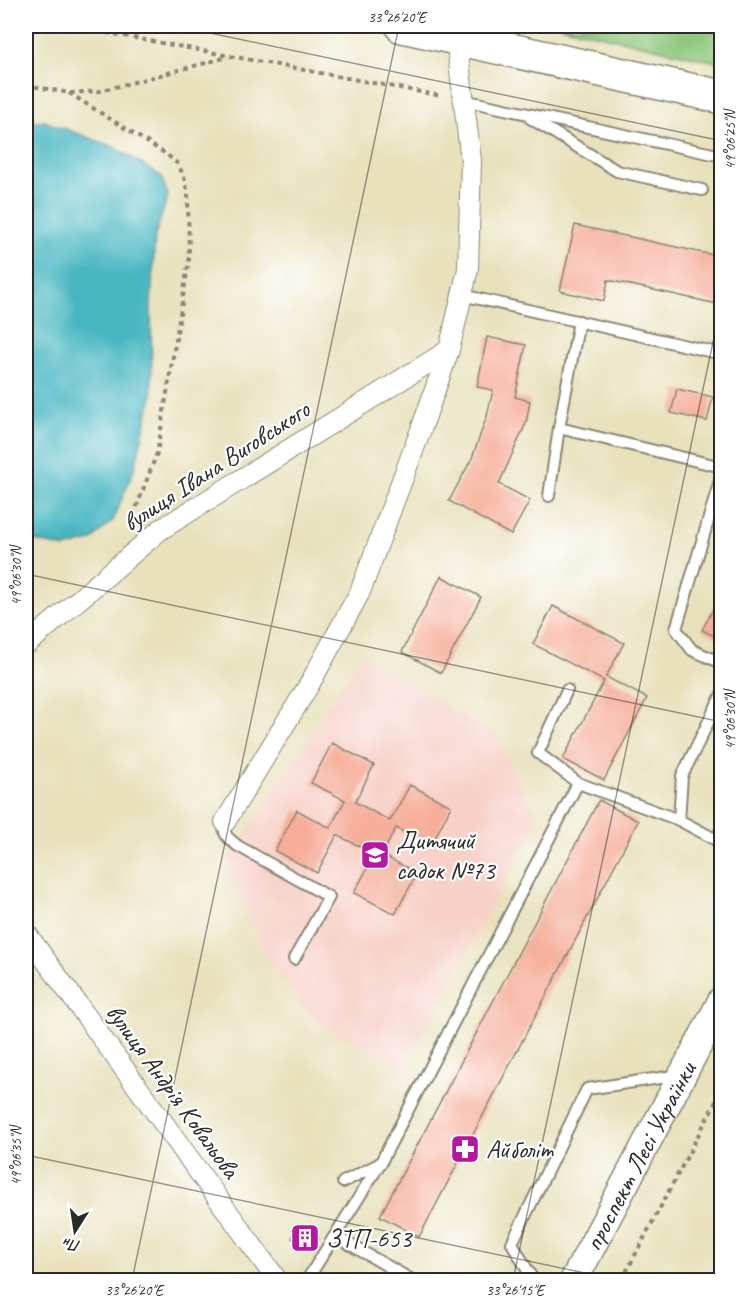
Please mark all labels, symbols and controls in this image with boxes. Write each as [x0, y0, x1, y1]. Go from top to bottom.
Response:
text: 33°26'20"E [368, 8, 428, 27]
text: 49°06'25"N [721, 107, 740, 170]
street label: вулиця Івана Виговського [116, 392, 317, 539]
text: 49°06'30"N [7, 543, 26, 606]
text: 49°06'30"N [721, 687, 740, 750]
place label: Дитячий садок №73 [396, 824, 497, 887]
school or university icon: Дитячий садок №73 [359, 839, 391, 871]
street label: вулиця Андрія Ковальова [99, 997, 248, 1186]
street label: проспект Лесі Українки [576, 1055, 703, 1256]
text: 49°06'35"N [7, 1123, 26, 1186]
pharmacy icon: Айболіт [449, 1133, 481, 1165]
place label: Айболіт [486, 1133, 554, 1166]
north arrow [45, 1201, 105, 1261]
building icon: ЗТП-653 [289, 1222, 321, 1254]
place label: ЗТП-653 [326, 1222, 414, 1255]
text: Пн [61, 1233, 82, 1256]
text: 33°26'20"E [105, 1281, 165, 1300]
text: 33°26'15"E [486, 1281, 546, 1300]

